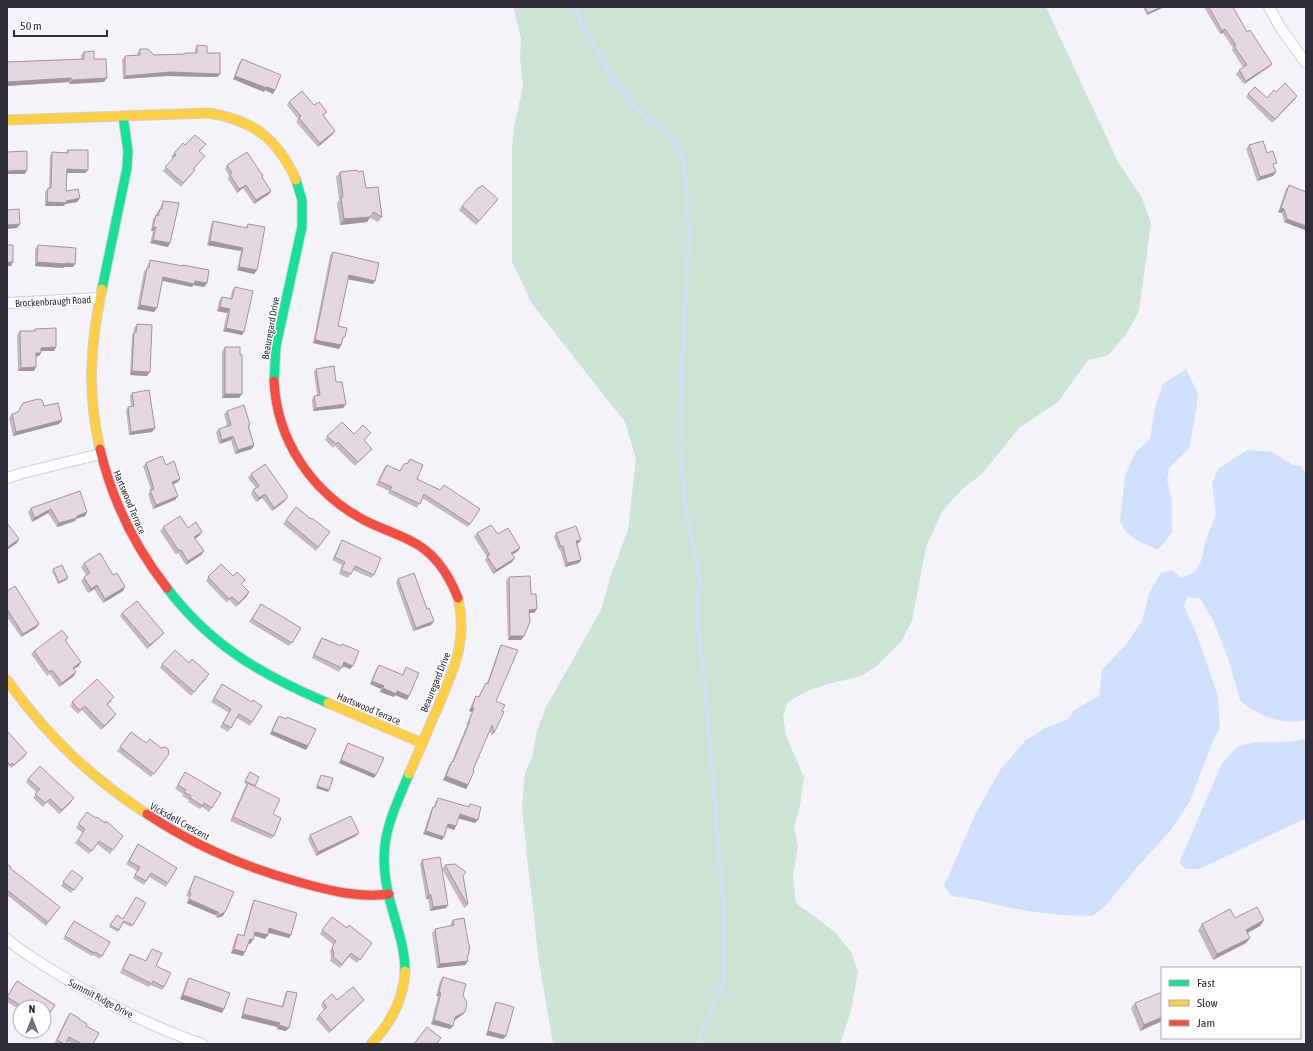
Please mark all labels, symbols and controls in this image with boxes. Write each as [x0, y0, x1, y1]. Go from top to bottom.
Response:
scale bar [14, 12, 107, 38]
text: 50 m [20, 19, 42, 33]
street label: Brockenbraugh Road [15, 294, 92, 309]
street label: Beauregard Drive [260, 295, 281, 360]
street label: Hartswood Terrace [111, 469, 148, 536]
street label: Beauregard Drive [418, 650, 453, 714]
street label: Hartswood Terrace [335, 690, 403, 727]
street label: Vicksdell Crescent [148, 801, 212, 842]
legend [1161, 967, 1301, 1039]
text: Fast [1197, 976, 1215, 990]
street label: Summit Ridge Drive [67, 977, 135, 1020]
text: Slow [1197, 996, 1218, 1010]
north arrow [12, 999, 52, 1039]
text: N [29, 1003, 35, 1015]
text: Jam [1197, 1016, 1215, 1030]

